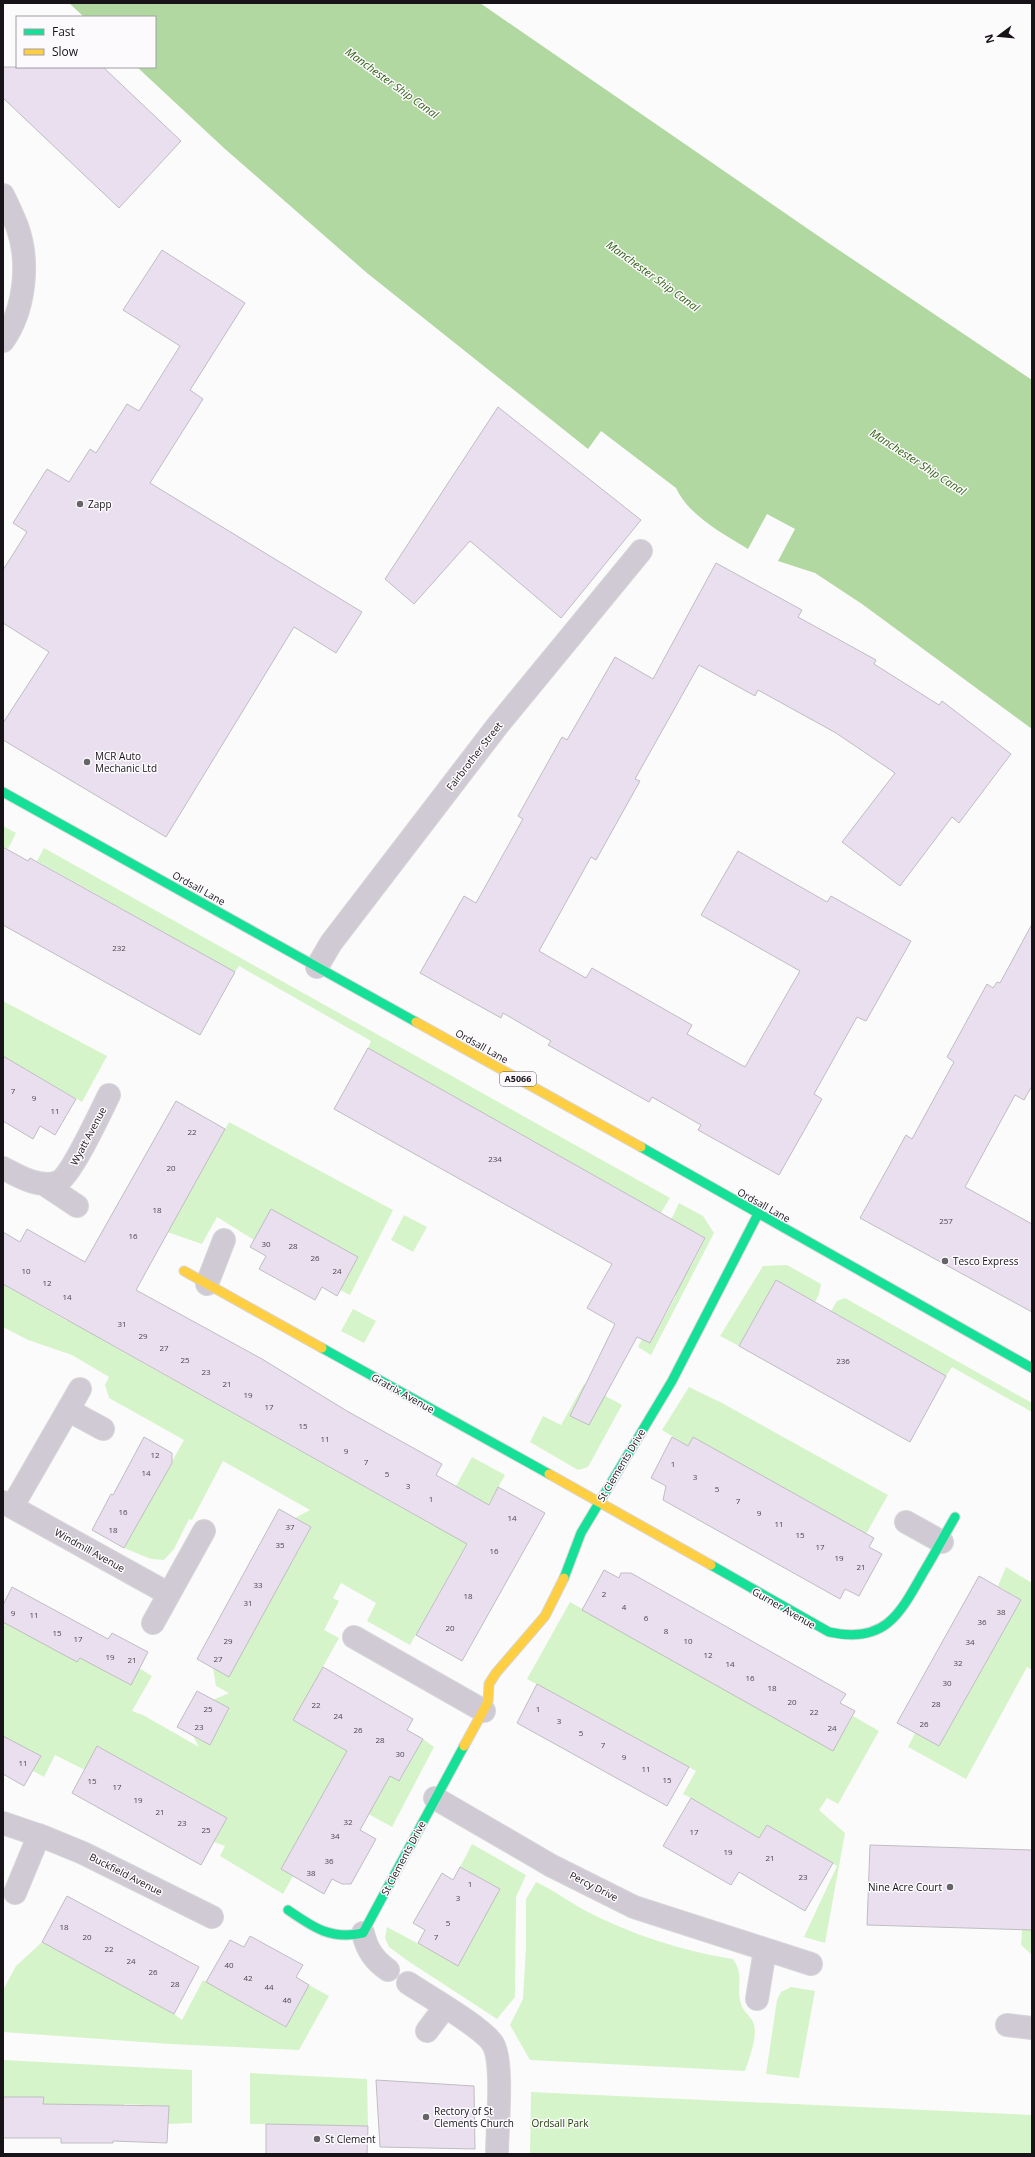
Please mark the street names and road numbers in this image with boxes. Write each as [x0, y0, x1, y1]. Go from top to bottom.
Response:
street label: Fairbrother Street [443, 718, 505, 793]
street label: Ordsall Lane [170, 868, 228, 908]
street label: Ordsall Lane [453, 1026, 511, 1066]
road number: A5066 [500, 1072, 536, 1086]
street label: Wyatt Avenue [67, 1104, 109, 1168]
street label: Ordsall Lane [735, 1185, 793, 1225]
street label: Gratrix Avenue [369, 1370, 437, 1416]
street label: St Clements Drive [594, 1426, 648, 1504]
street label: Windmill Avenue [52, 1525, 128, 1575]
street label: Gurner Avenue [750, 1584, 818, 1632]
street label: St Clements Drive [377, 1818, 429, 1898]
street label: Buckfield Avenue [87, 1850, 165, 1899]
street label: Percy Drive [567, 1868, 621, 1904]

